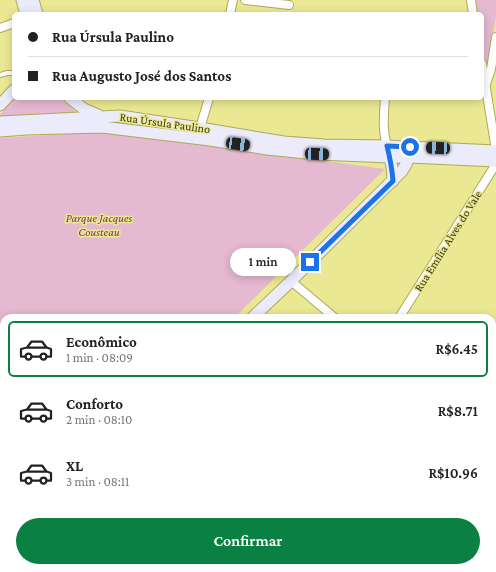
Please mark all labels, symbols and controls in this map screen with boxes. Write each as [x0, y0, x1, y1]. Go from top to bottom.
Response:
text: Rua Úrsula Paulino [52, 29, 174, 45]
text: Rua Augusto José dos Santos [52, 68, 231, 84]
street label: Rua Úrsula Paulino [119, 110, 211, 136]
car [225, 136, 251, 152]
route start [401, 138, 419, 156]
car [426, 142, 450, 154]
car [305, 148, 329, 160]
street label: Rua Emília Alves do Vale [411, 188, 485, 294]
park label: Parque Jacques Cousteau [66, 211, 133, 239]
callout: 1 min [230, 248, 296, 276]
route end [301, 253, 319, 271]
text: 1 min [249, 254, 277, 269]
icon: car [18, 331, 54, 367]
text: Econômico [66, 334, 137, 350]
text: R$6.45 [436, 341, 478, 357]
text: 1 min · 08:09 [66, 350, 133, 365]
icon: car [18, 393, 54, 429]
text: Conforto [66, 396, 123, 412]
text: R$8.71 [438, 403, 478, 419]
text: 2 min · 08:10 [66, 412, 132, 427]
icon: car [18, 455, 54, 491]
text: XL [66, 458, 83, 474]
text: R$10.96 [428, 465, 478, 481]
text: 3 min · 08:11 [66, 474, 129, 489]
button: Confirmar [16, 518, 480, 564]

